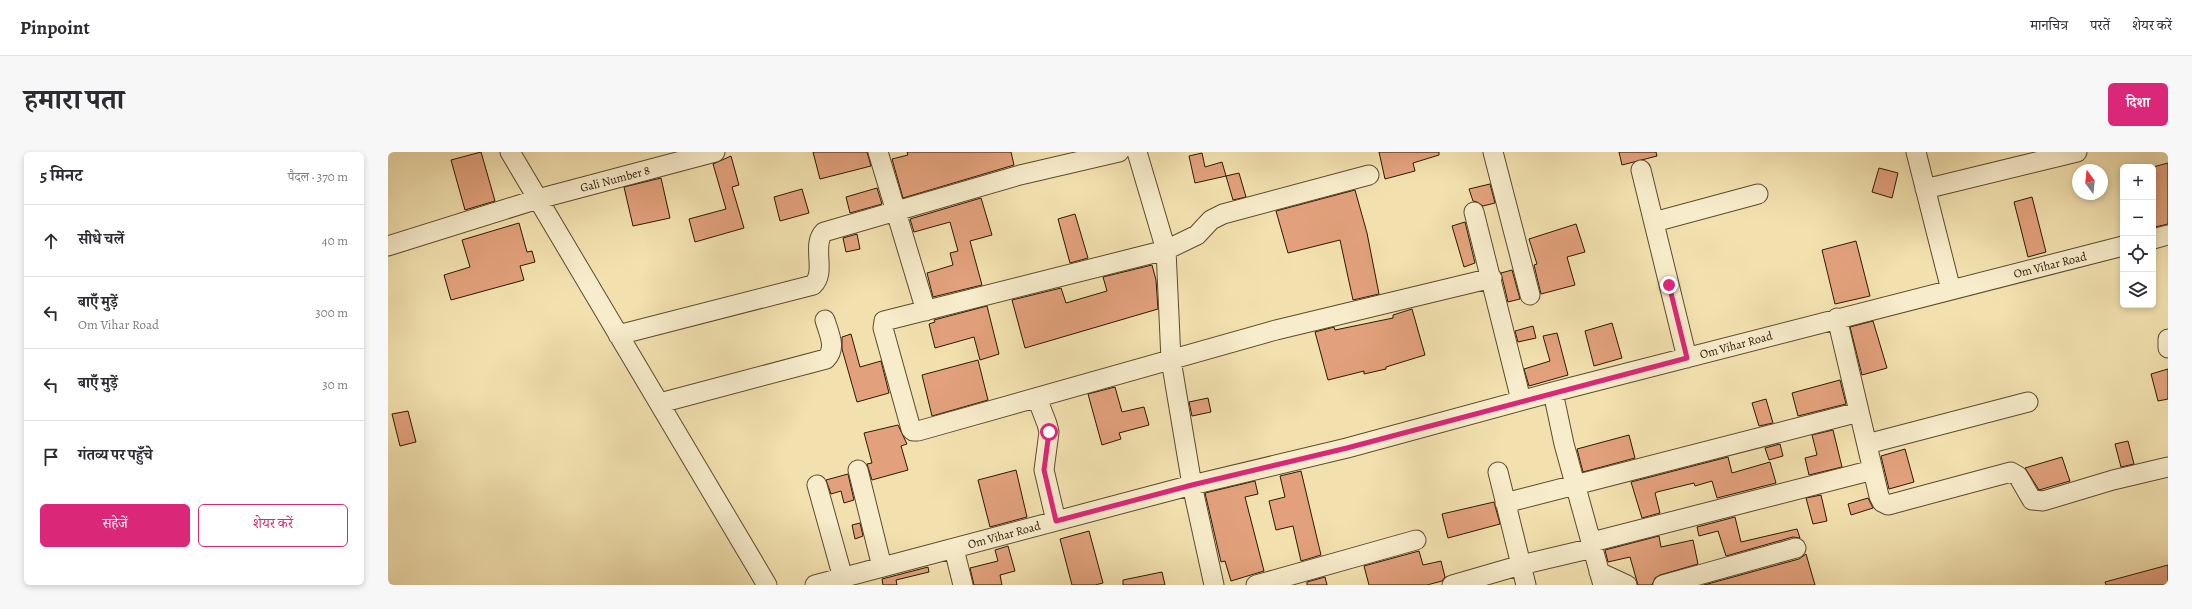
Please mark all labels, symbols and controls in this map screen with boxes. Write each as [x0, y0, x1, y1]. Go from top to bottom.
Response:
text: Pinpoint [20, 15, 90, 41]
text: मानचित्र [2030, 16, 2068, 35]
text: परतें [2090, 16, 2110, 35]
text: शेयर करें [2132, 16, 2172, 35]
text: हमारा पता [24, 81, 124, 119]
button: दिशा [2108, 83, 2168, 126]
street label: Gali Number 8 [578, 162, 652, 196]
text: 5 मिनट [40, 164, 82, 187]
north arrow [2072, 164, 2108, 200]
map controls [2120, 164, 2156, 308]
button: + [2120, 164, 2156, 200]
text: पैदल · 370 m [288, 168, 348, 185]
button: − [2120, 200, 2156, 236]
text: सीधे चलें [78, 229, 124, 249]
icon: ahead [40, 230, 62, 252]
text: 40 m [322, 232, 348, 249]
button: locate [2120, 236, 2156, 272]
street label: Om Vihar Road [2012, 248, 2089, 282]
button: layers [2120, 272, 2156, 308]
route end [1660, 276, 1678, 294]
text: बाएँ मुड़ें [78, 292, 118, 312]
icon: left [40, 302, 62, 324]
text: 300 m [315, 304, 348, 321]
text: Om Vihar Road [78, 316, 159, 333]
street label: Om Vihar Road [1698, 327, 1775, 362]
text: बाएँ मुड़ें [78, 373, 118, 393]
icon: left [40, 374, 62, 396]
text: 30 m [322, 376, 348, 393]
route start [1040, 423, 1058, 441]
text: गंतव्य पर पहुँचे [78, 445, 153, 465]
icon: arrive [40, 446, 62, 468]
button: सहेजें [40, 504, 190, 547]
button: शेयर करें [198, 504, 348, 547]
street label: Om Vihar Road [966, 517, 1043, 552]

